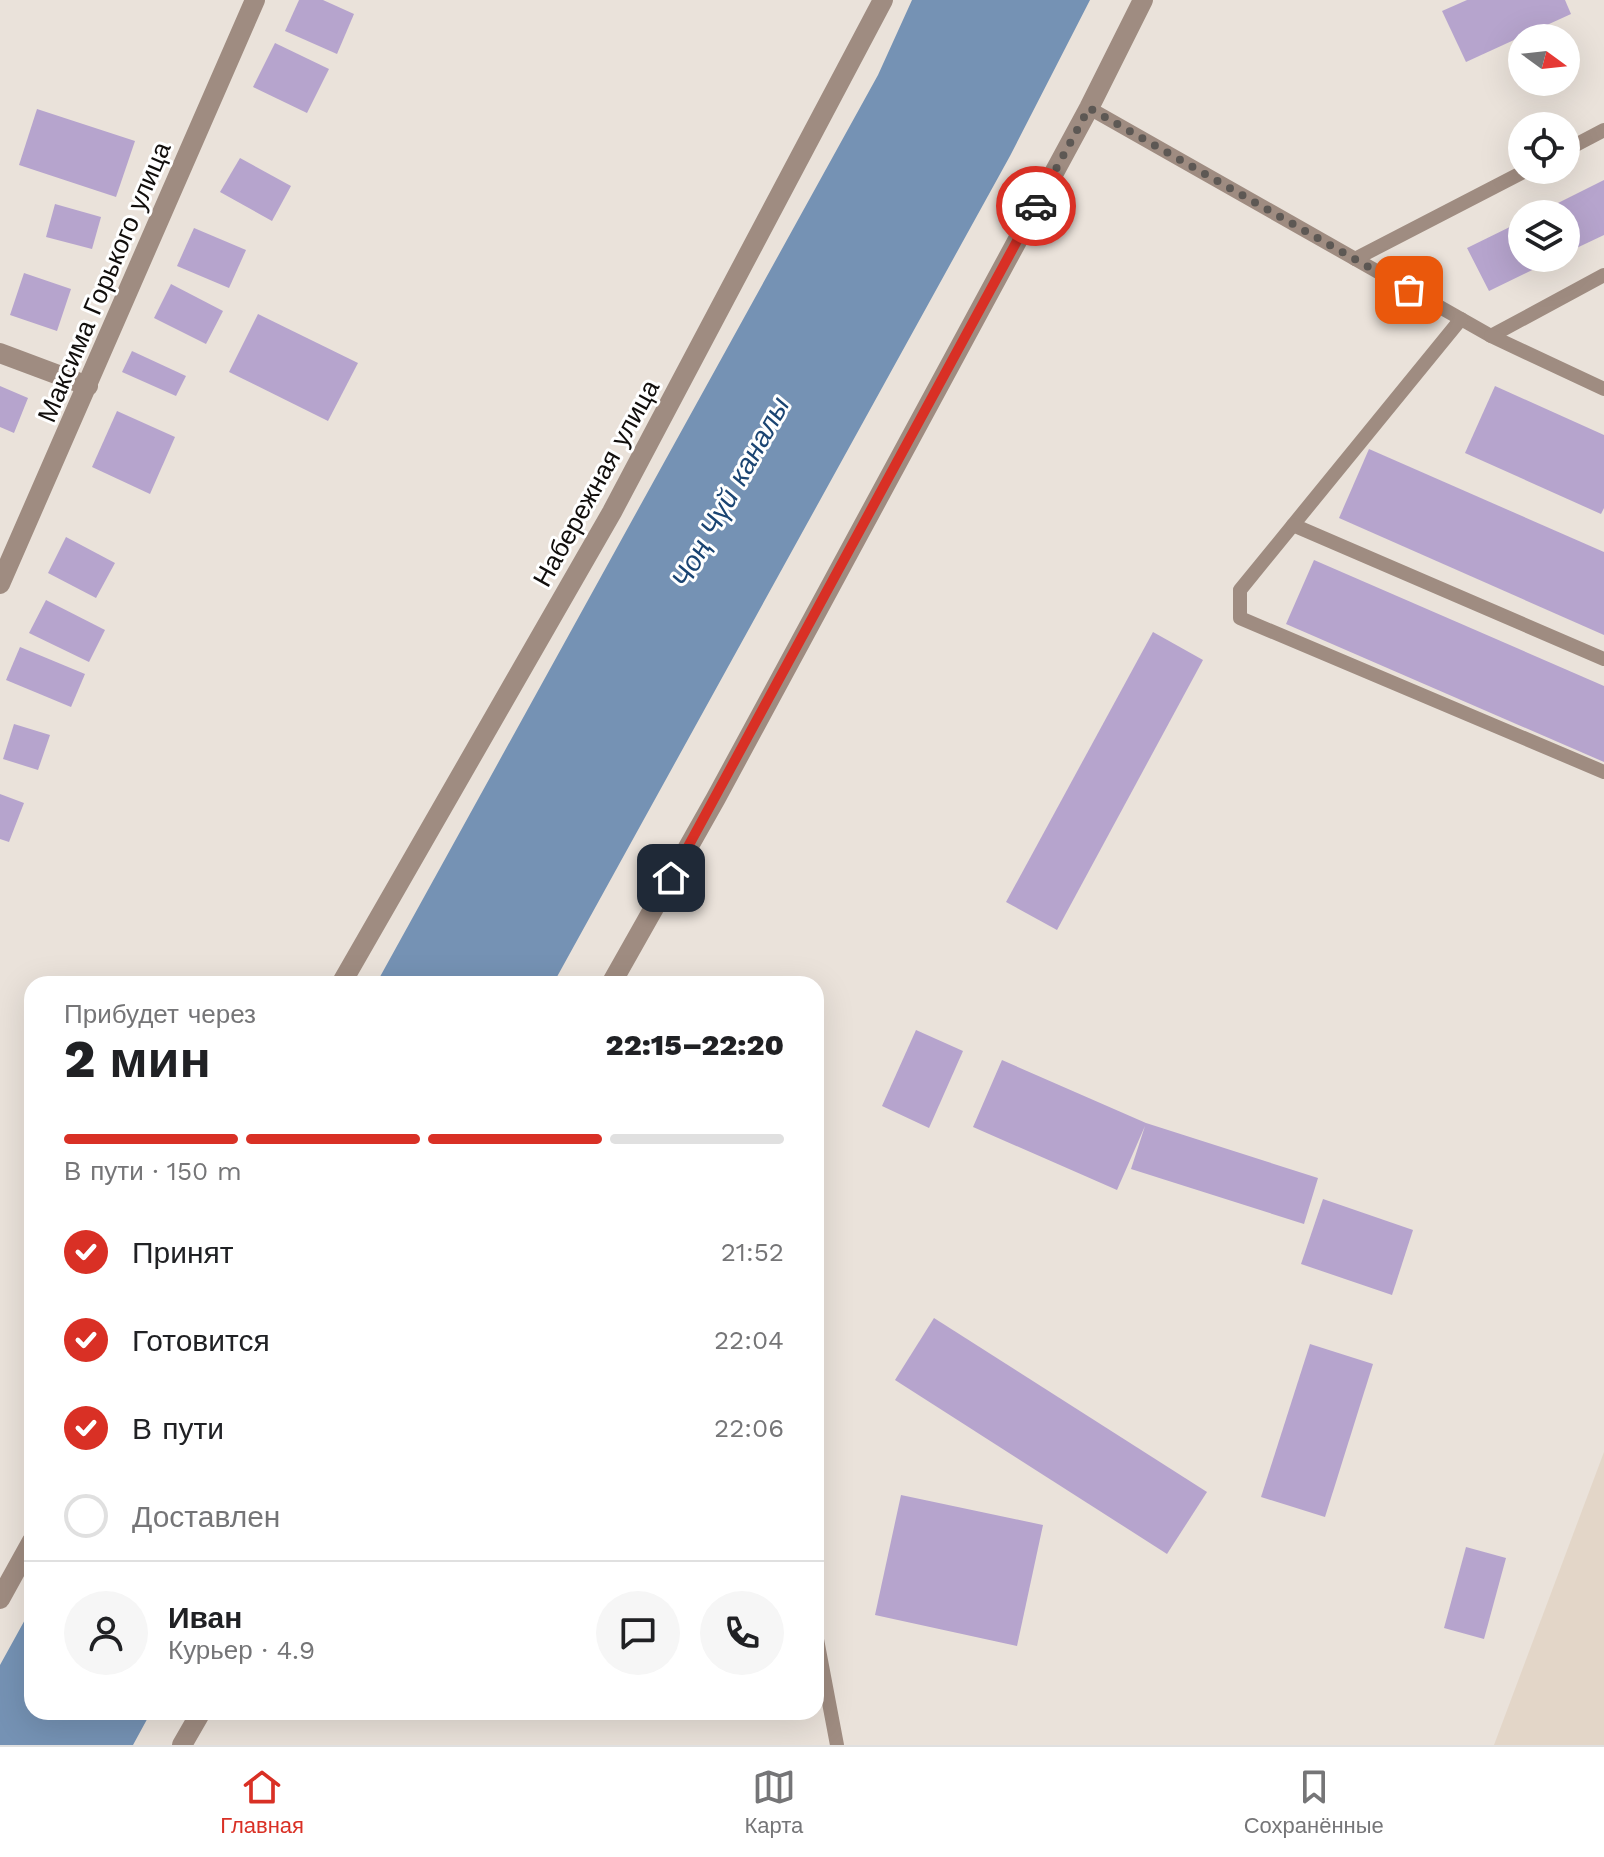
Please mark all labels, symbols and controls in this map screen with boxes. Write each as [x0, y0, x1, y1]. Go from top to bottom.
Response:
north arrow [1508, 24, 1580, 96]
map controls [1508, 24, 1580, 272]
button: locate [1508, 112, 1580, 184]
street label: Максима Горького улица [31, 137, 177, 427]
courier [996, 166, 1076, 246]
icon: car [1014, 184, 1058, 228]
button: layers [1508, 200, 1580, 272]
pin [1375, 256, 1443, 324]
icon: bag [1387, 268, 1431, 312]
street label: Набережная улица [527, 374, 666, 592]
water label: Чоң Чүй каналы [664, 391, 797, 593]
pin [637, 844, 705, 912]
icon: home [649, 856, 693, 900]
text: Прибудет через [64, 999, 256, 1029]
text: 22:15–22:20 [606, 1027, 784, 1062]
text: 2 мин [64, 1029, 211, 1090]
text: В пути · 150 m [64, 1156, 242, 1186]
icon: check [64, 1230, 108, 1274]
text: Принят [132, 1235, 234, 1270]
text: 21:52 [721, 1237, 784, 1267]
icon: check [64, 1318, 108, 1362]
text: Готовится [132, 1323, 270, 1358]
text: 22:04 [714, 1325, 784, 1355]
icon: check [64, 1406, 108, 1450]
text: В пути [132, 1411, 224, 1446]
text: 22:06 [714, 1413, 784, 1443]
text: Доставлен [132, 1499, 280, 1534]
button: person [64, 1591, 148, 1675]
button: chat [596, 1591, 680, 1675]
button: phone [700, 1591, 784, 1675]
text: Иван [168, 1600, 242, 1635]
text: Курьер · 4.9 [168, 1635, 315, 1665]
tab: Главная [220, 1765, 304, 1839]
tab: Карта [744, 1765, 803, 1839]
tab: Сохранённые [1244, 1765, 1384, 1839]

